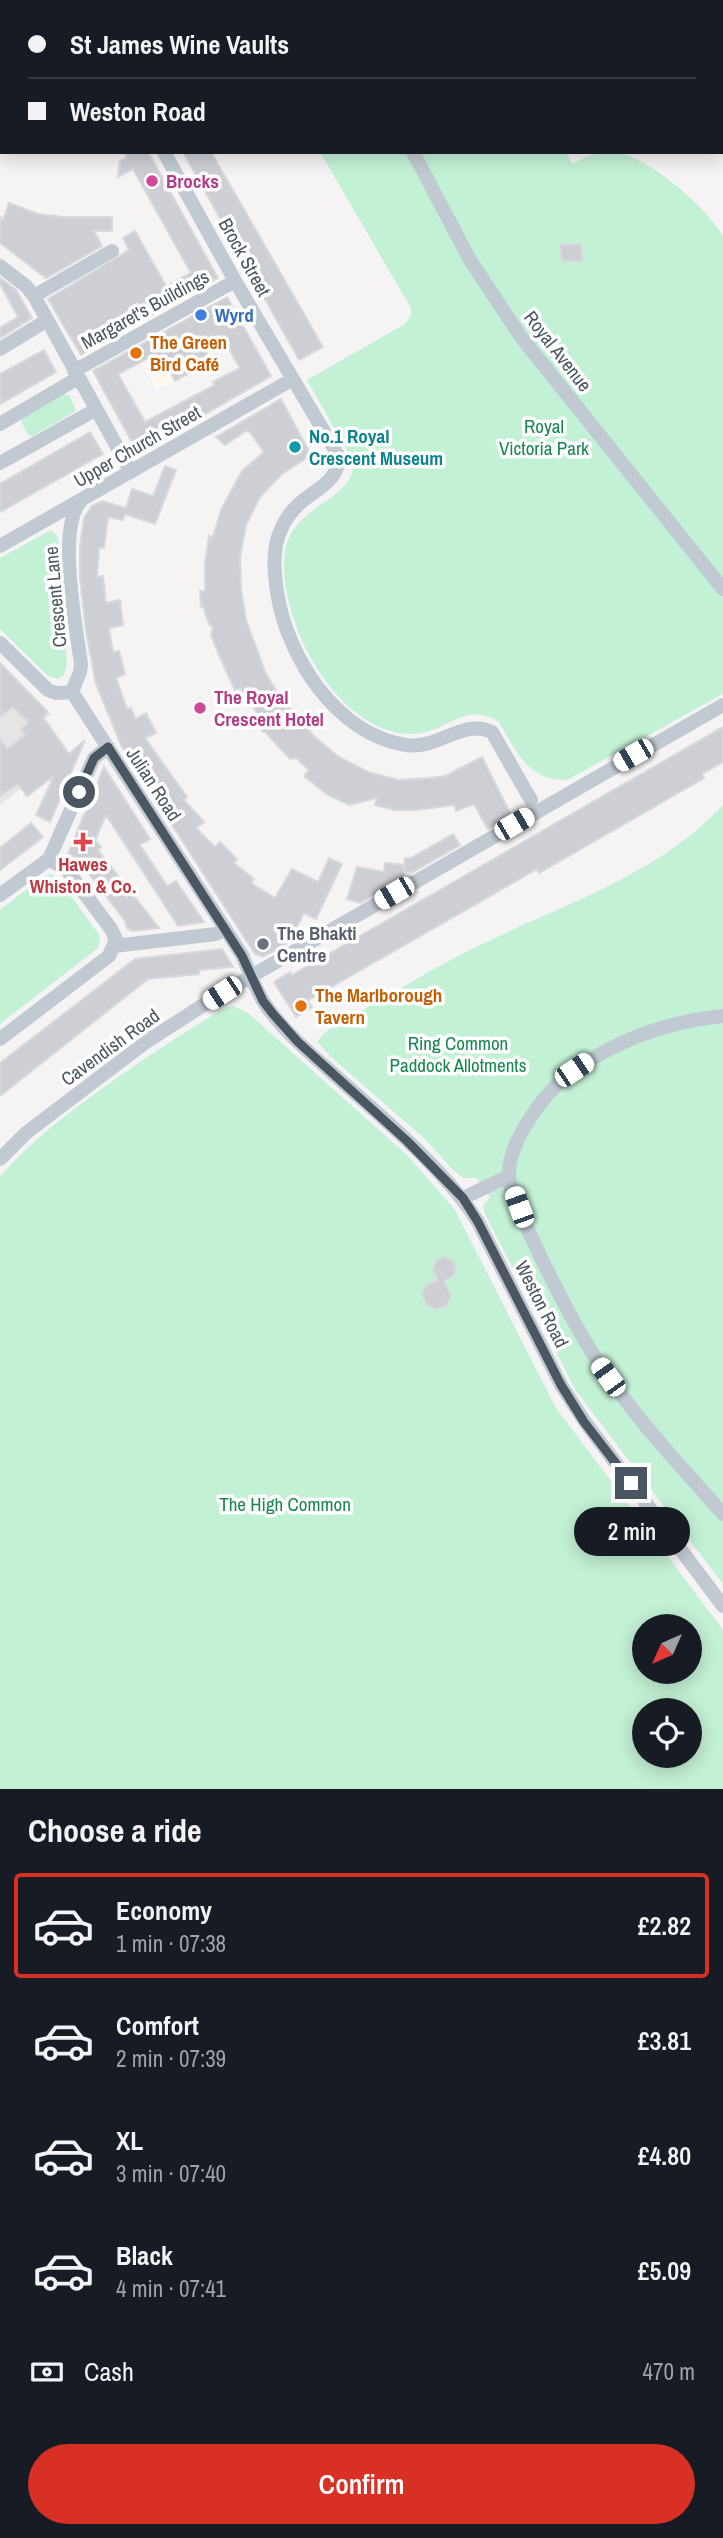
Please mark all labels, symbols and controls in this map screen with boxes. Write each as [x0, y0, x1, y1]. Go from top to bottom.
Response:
text: St James Wine Vaults [70, 27, 289, 62]
text: Weston Road [70, 94, 206, 129]
place label: Brocks [166, 168, 219, 194]
marker: Brocks [144, 173, 160, 189]
street label: Brock Street [213, 213, 277, 301]
street label: Margaret's Buildings [76, 263, 214, 355]
place label: Wyrd [215, 302, 254, 328]
street label: Royal Avenue [518, 305, 598, 397]
marker: Wyrd [193, 307, 209, 323]
place label: The Green Bird Café [150, 329, 227, 377]
marker: The Green Bird Café [128, 345, 144, 361]
street label: Upper Church Street [69, 399, 206, 493]
park label: Royal Victoria Park [499, 413, 589, 461]
place label: No.1 Royal Crescent Museum [309, 423, 443, 471]
marker: No.1 Royal Crescent Museum [287, 439, 303, 455]
street label: Crescent Lane [38, 545, 72, 649]
place label: The Royal Crescent Hotel [214, 684, 324, 732]
marker: The Royal Crescent Hotel [192, 700, 208, 716]
car [610, 735, 657, 775]
street label: Julian Road [120, 742, 188, 826]
route start [63, 776, 95, 808]
car [491, 804, 538, 844]
marker: Hawes Whiston & Co. [75, 834, 91, 850]
place label: Hawes Whiston & Co. [30, 851, 136, 899]
car [371, 873, 418, 913]
place label: The Bhakti Centre [277, 920, 357, 968]
marker: The Bhakti Centre [255, 936, 271, 952]
car [199, 973, 246, 1013]
place label: The Marlborough Tavern [315, 982, 442, 1030]
marker: The Marlborough Tavern [293, 998, 309, 1014]
street label: Cavendish Road [55, 1002, 165, 1092]
park label: Ring Common Paddock Allotments [390, 1030, 527, 1078]
car [551, 1050, 598, 1090]
car [502, 1184, 537, 1230]
street label: Weston Road [509, 1256, 575, 1352]
car [588, 1354, 629, 1400]
route end [615, 1467, 647, 1499]
park label: The High Common [219, 1491, 351, 1517]
callout: 2 min [573, 1508, 689, 1556]
text: 2 min [608, 1516, 656, 1547]
north arrow [632, 1614, 702, 1684]
map controls [632, 1614, 702, 1768]
button: locate [632, 1698, 702, 1768]
text: Choose a ride [28, 1809, 202, 1852]
text: Economy [116, 1893, 212, 1928]
icon: car [32, 1894, 95, 1957]
text: £2.82 [638, 1908, 691, 1943]
text: 1 min · 07:38 [116, 1928, 226, 1959]
text: Comfort [116, 2008, 199, 2043]
icon: car [32, 2009, 95, 2072]
text: £3.81 [638, 2023, 691, 2058]
text: 2 min · 07:39 [116, 2043, 226, 2074]
text: XL [116, 2123, 143, 2158]
icon: car [32, 2124, 95, 2187]
text: £4.80 [638, 2138, 691, 2173]
text: 3 min · 07:40 [116, 2158, 226, 2189]
text: Black [116, 2238, 173, 2273]
icon: car [32, 2239, 95, 2302]
text: £5.09 [638, 2253, 691, 2288]
text: 4 min · 07:41 [116, 2273, 226, 2304]
icon: cash [28, 2353, 66, 2391]
text: Cash [84, 2354, 134, 2389]
text: 470 m [643, 2356, 695, 2387]
button: Confirm [28, 2444, 695, 2524]

